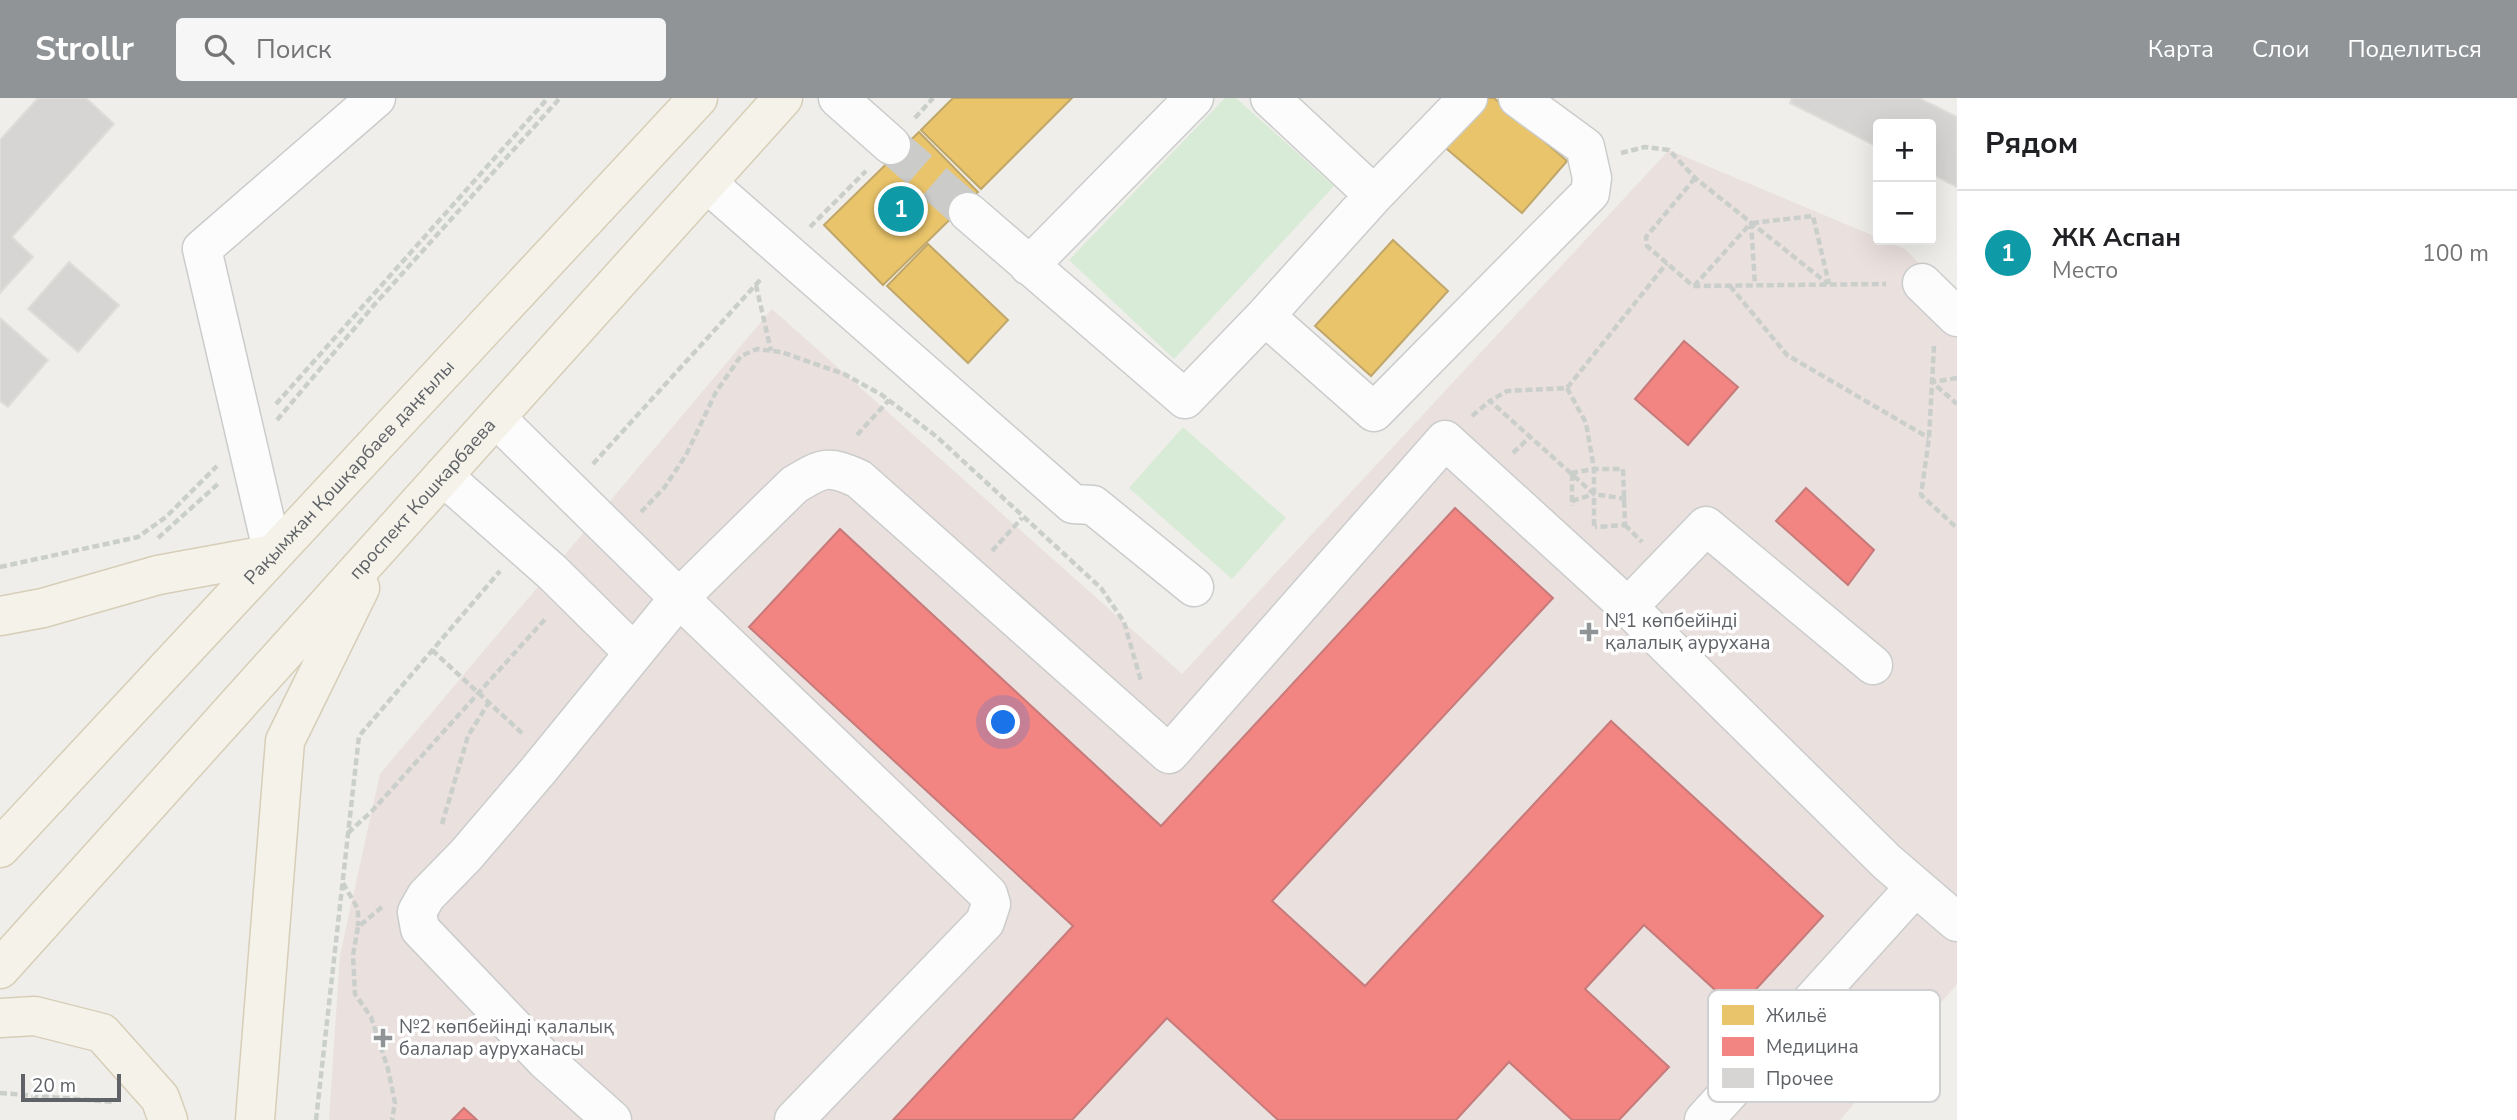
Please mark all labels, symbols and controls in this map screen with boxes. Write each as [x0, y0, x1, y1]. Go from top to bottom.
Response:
search box [176, 18, 666, 81]
text: Strollr [35, 27, 134, 72]
icon: search [200, 30, 238, 68]
text: Поиск [256, 32, 332, 67]
text: Карта [2148, 33, 2214, 65]
text: Слои [2252, 33, 2309, 65]
text: Поделиться [2347, 33, 2482, 65]
map controls [1873, 119, 1936, 245]
button: + [1873, 119, 1936, 182]
text: Рядом [1985, 123, 2078, 164]
button: − [1873, 182, 1936, 245]
pin: 1 [878, 183, 924, 235]
text: ЖК Аспан [2052, 220, 2181, 255]
text: 1 [2001, 238, 2015, 269]
text: 100 m [2422, 238, 2489, 269]
text: Место [2052, 255, 2118, 286]
street label: Рақымжан Қошқарбаев даңғылы [238, 354, 461, 591]
street label: проспект Кошкарбаева [343, 413, 502, 585]
place label: №1 көпбейінді қалалық аурухана [1605, 608, 1770, 656]
marker: №1 көпбейінді қалалық аурухана [1579, 622, 1599, 642]
your location [986, 705, 1020, 739]
legend [1708, 990, 1940, 1102]
text: Жильё [1766, 1003, 1827, 1029]
place label: №2 көпбейінді қалалық балалар ауруханасы [399, 1014, 614, 1062]
marker: №2 көпбейінді қалалық балалар ауруханасы [373, 1028, 393, 1048]
text: Медицина [1766, 1034, 1859, 1060]
text: Прочее [1766, 1066, 1833, 1092]
scale bar [21, 1071, 121, 1103]
text: 20 m [32, 1073, 76, 1099]

